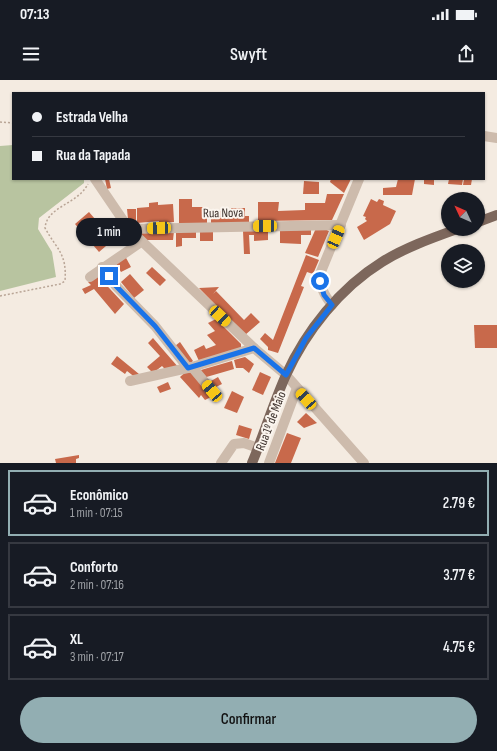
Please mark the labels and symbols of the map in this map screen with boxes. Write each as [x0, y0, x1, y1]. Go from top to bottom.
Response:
north arrow [441, 192, 485, 236]
street label: Rua Nova [203, 205, 243, 221]
callout: 1 min [76, 218, 142, 246]
car [253, 220, 277, 232]
car [147, 222, 171, 234]
car [326, 224, 346, 250]
route end [100, 267, 118, 285]
route start [311, 272, 329, 290]
car [207, 303, 233, 329]
car [200, 378, 224, 404]
car [294, 386, 318, 412]
street label: Rua 1º de Maio [252, 389, 290, 453]

